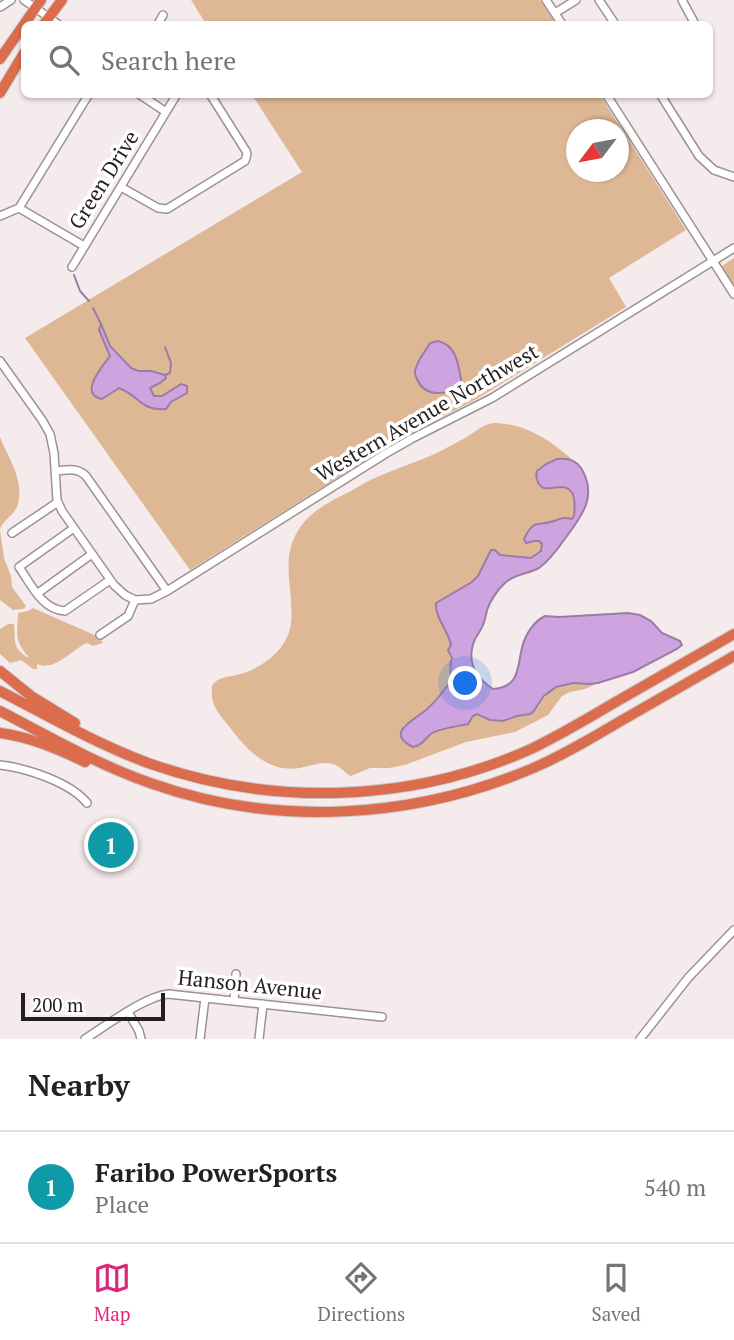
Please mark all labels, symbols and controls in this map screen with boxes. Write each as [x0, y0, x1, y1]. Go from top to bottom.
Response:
search box [21, 21, 713, 98]
icon: search [45, 41, 83, 79]
text: Search here [101, 43, 236, 77]
north arrow [566, 119, 629, 182]
street label: Green Drive [62, 125, 145, 234]
street label: Western Avenue Northwest [310, 337, 543, 488]
your location [448, 666, 482, 700]
pin: 1 [88, 819, 134, 871]
street label: Hanson Avenue [177, 963, 324, 1006]
scale bar [21, 990, 164, 1022]
text: 200 m [32, 992, 83, 1017]
text: Nearby [28, 1065, 130, 1105]
text: Faribo PowerSports [95, 1155, 337, 1189]
text: 1 [45, 1172, 58, 1203]
text: 540 m [644, 1172, 706, 1203]
text: Place [95, 1189, 149, 1220]
tab: Map [93, 1259, 131, 1326]
tab: Directions [318, 1259, 405, 1326]
tab: Saved [592, 1259, 641, 1326]

